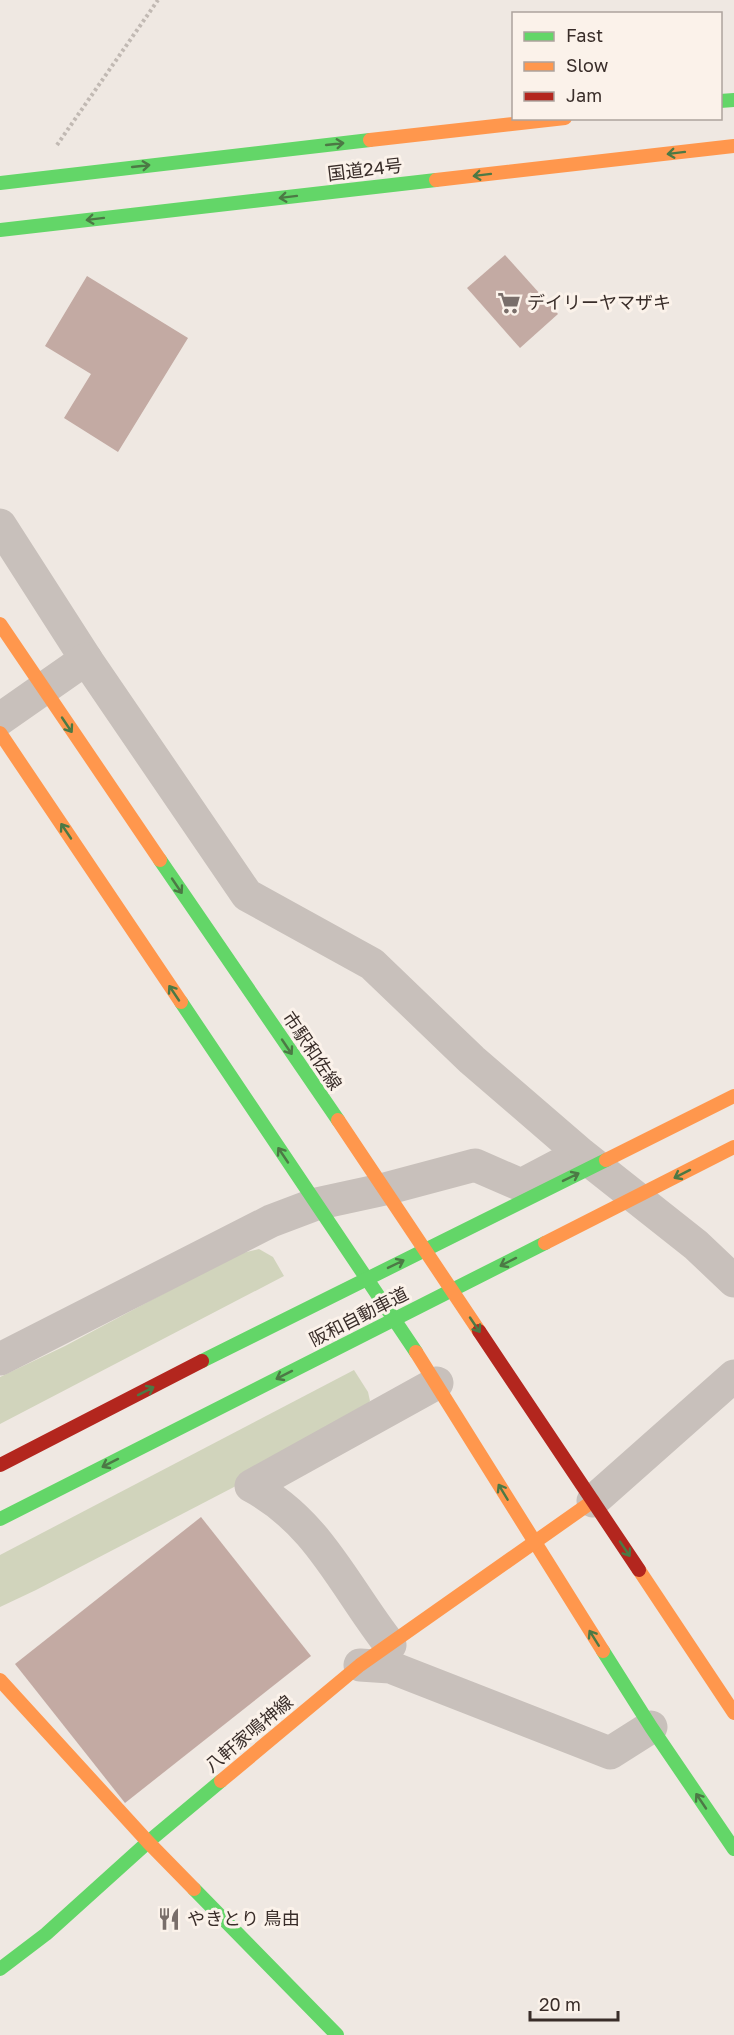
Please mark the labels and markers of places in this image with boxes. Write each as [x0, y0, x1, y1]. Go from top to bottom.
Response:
supermarket icon: デイリーヤマザキ [496, 290, 522, 316]
place label: デイリーヤマザキ [527, 291, 671, 313]
restaurant icon: やきとり 鳥由 [156, 1906, 182, 1932]
place label: やきとり 鳥由 [187, 1907, 300, 1929]

